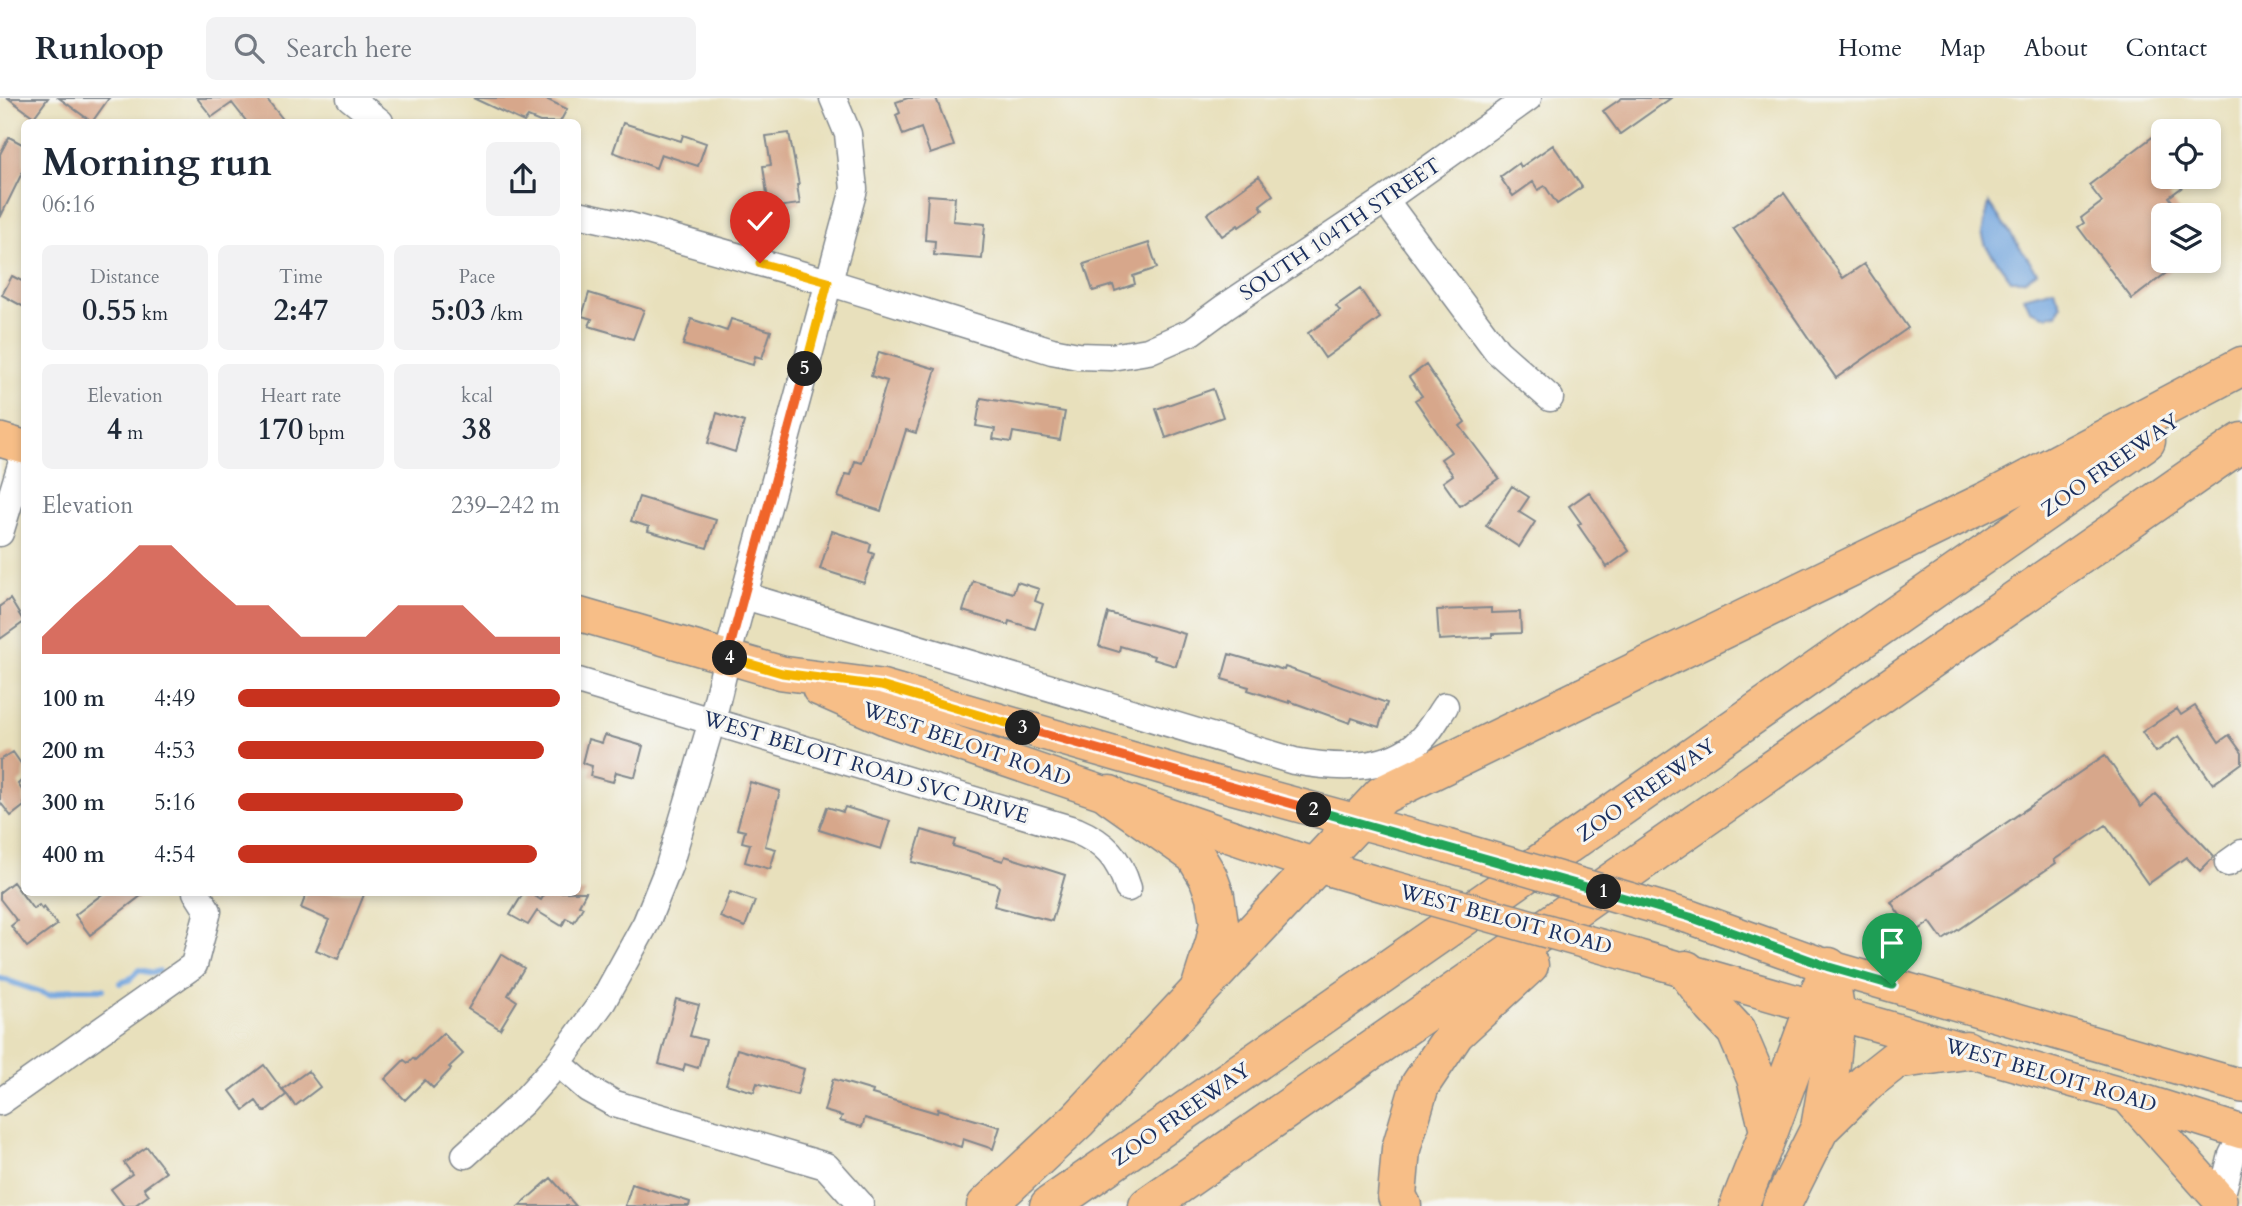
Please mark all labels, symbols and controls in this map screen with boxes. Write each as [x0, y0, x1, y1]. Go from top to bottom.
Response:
search box [206, 17, 696, 80]
text: Runloop [35, 26, 164, 71]
icon: search [230, 29, 268, 67]
text: Search here [286, 31, 412, 66]
text: Home [1838, 32, 1902, 65]
text: Map [1940, 32, 1986, 65]
text: About [2024, 32, 2088, 65]
text: Contact [2126, 32, 2207, 65]
map controls [2151, 119, 2221, 273]
button: locate [2151, 119, 2221, 189]
text: Morning run [42, 137, 272, 189]
button: share [486, 142, 560, 216]
street label: SOUTH 104TH STREET [1234, 151, 1447, 308]
text: 06:16 [42, 189, 95, 220]
pin [730, 191, 790, 263]
icon: check [741, 202, 779, 240]
button: layers [2151, 203, 2221, 273]
text: Distance [90, 264, 160, 290]
text: Time [279, 264, 323, 290]
text: Pace [459, 264, 495, 290]
text: 0.55 [82, 290, 137, 331]
text: 2:47 [274, 290, 328, 331]
text: 5:03 [431, 290, 486, 331]
text: km [137, 301, 168, 327]
text: /km [486, 301, 523, 327]
pin: 5 [788, 352, 822, 386]
text: 5 [800, 355, 809, 381]
text: Elevation [87, 383, 163, 409]
text: Heart rate [261, 383, 341, 409]
text: kcal [461, 383, 493, 409]
street label: ZOO FREEWAY [2035, 407, 2186, 524]
text: 4 [107, 409, 122, 450]
text: 170 [257, 409, 303, 450]
text: 38 [462, 409, 492, 450]
text: m [122, 420, 143, 446]
text: bpm [303, 420, 345, 446]
text: Elevation [42, 490, 133, 521]
text: 239–242 m [451, 490, 560, 521]
pin: 4 [712, 640, 748, 676]
text: 4 [725, 644, 734, 670]
text: 100 m [42, 683, 105, 714]
text: 4:49 [154, 683, 195, 714]
street label: WEST BELOIT ROAD [858, 695, 1075, 794]
street label: WEST BELOIT ROAD SVC DRIVE [698, 704, 1032, 831]
pin: 3 [1006, 710, 1040, 746]
text: 3 [1018, 714, 1027, 740]
street label: ZOO FREEWAY [1571, 732, 1722, 849]
text: 200 m [42, 735, 105, 766]
text: 4:53 [154, 735, 195, 766]
text: 300 m [42, 787, 105, 818]
text: 5:16 [154, 787, 195, 818]
pin: 2 [1296, 792, 1332, 828]
text: 2 [1309, 796, 1318, 822]
text: 400 m [42, 839, 105, 870]
text: 4:54 [154, 839, 195, 870]
pin: 1 [1586, 874, 1622, 910]
street label: WEST BELOIT ROAD [1396, 877, 1615, 962]
text: 1 [1599, 878, 1608, 904]
pin [1862, 913, 1922, 985]
icon: arrive [1873, 924, 1911, 962]
street label: WEST BELOIT ROAD [1941, 1031, 2160, 1120]
street label: ZOO FREEWAY [1106, 1056, 1257, 1173]

